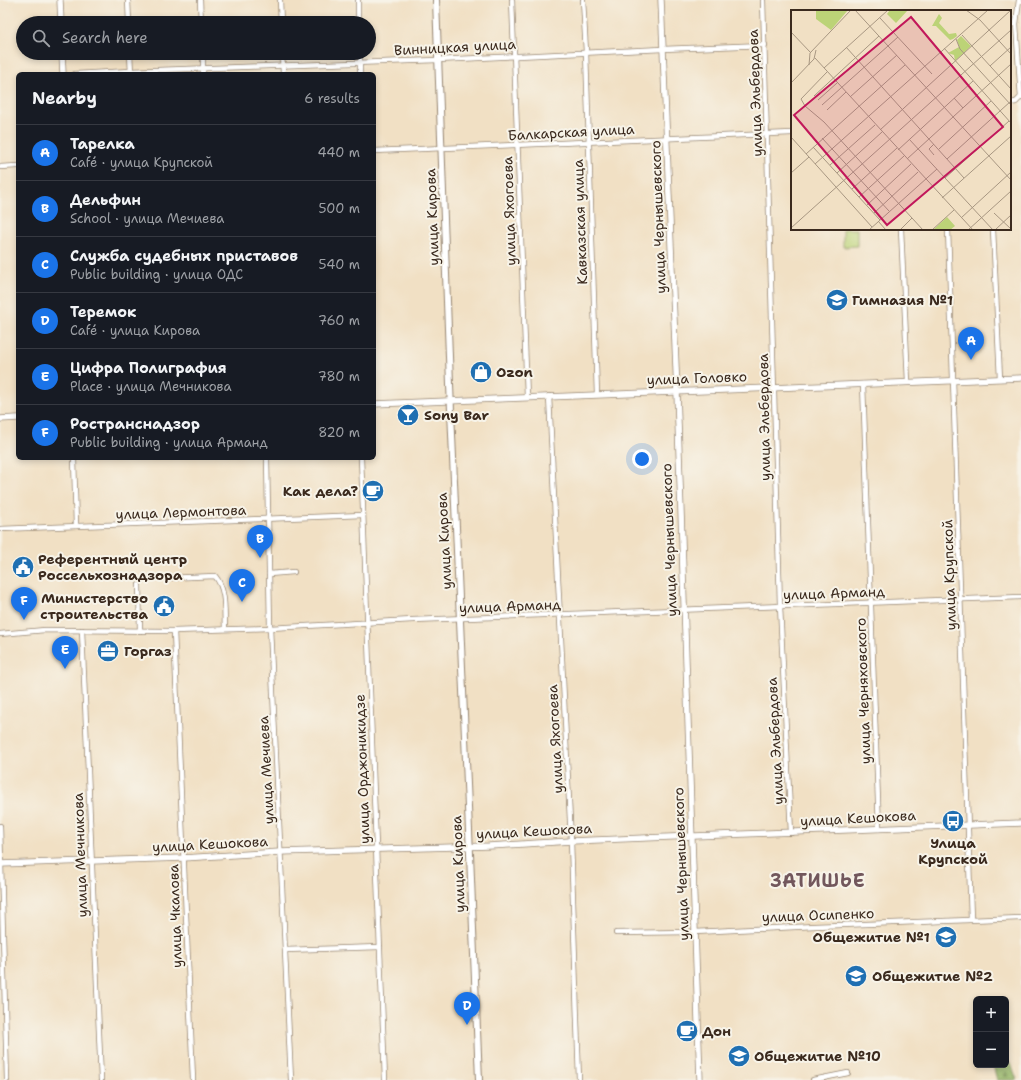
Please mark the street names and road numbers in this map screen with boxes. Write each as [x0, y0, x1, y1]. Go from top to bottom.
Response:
street label: улица Эльбердова [744, 29, 766, 157]
street label: Винницкая улица [394, 35, 517, 59]
street label: Балкарская улица [507, 120, 635, 144]
street label: улица Чернышевского [646, 140, 670, 294]
street label: улица Яхогоева [498, 156, 520, 266]
street label: Кавказская улица [569, 159, 591, 285]
street label: улица Кирова [421, 168, 443, 266]
street label: улица Эльбердова [754, 353, 774, 481]
street label: улица Головко [647, 367, 747, 389]
street label: улица Чернышевского [657, 463, 681, 617]
street label: улица Кирова [432, 492, 456, 590]
street label: улица Лермонтова [115, 501, 247, 523]
street label: улица Крупской [938, 519, 960, 631]
street label: улица Арманд [783, 582, 885, 604]
street label: улица Арманд [459, 595, 561, 617]
street label: улица Черняховского [851, 618, 875, 764]
street label: улица Эльбердова [763, 677, 787, 805]
street label: улица Яхогоева [543, 684, 567, 794]
street label: улица Орджоникидзе [350, 694, 374, 844]
street label: улица Мечиева [254, 715, 278, 825]
street label: улица Чернышевского [669, 787, 693, 941]
street label: улица Мечникова [69, 792, 91, 918]
street label: улица Кешокова [800, 806, 917, 830]
street label: улица Кирова [447, 815, 469, 913]
street label: улица Кешокова [476, 819, 593, 843]
street label: улица Кешокова [152, 832, 269, 856]
street label: улица Чкалова [164, 864, 186, 968]
street label: улица Осипенко [761, 904, 875, 926]

